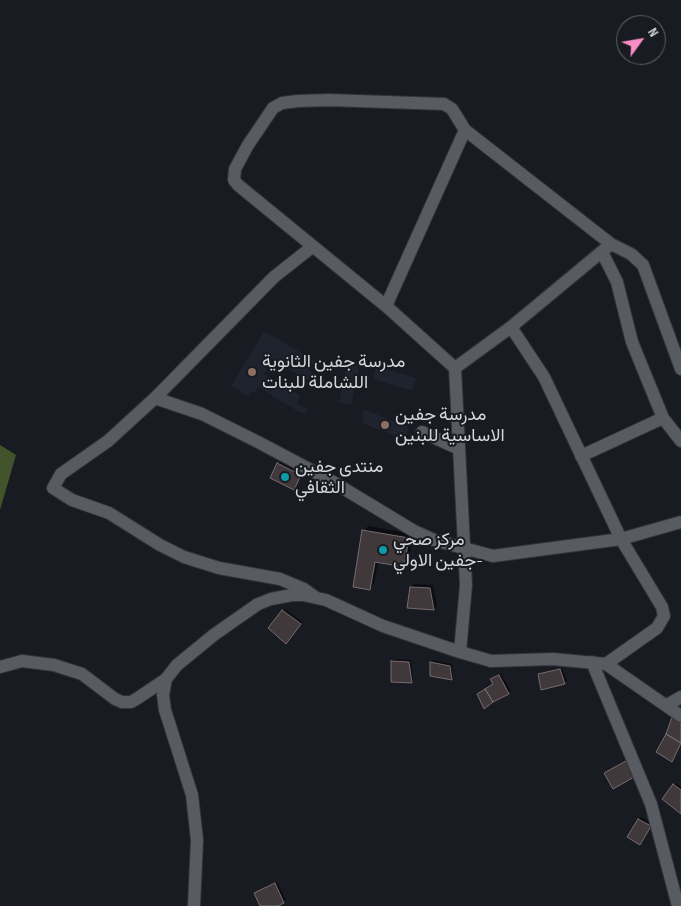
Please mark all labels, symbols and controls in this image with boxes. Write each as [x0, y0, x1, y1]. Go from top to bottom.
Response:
north arrow [616, 15, 666, 65]
text: N [644, 25, 662, 40]
place label: مدرسة جفين الثانوية اللشاملة للبنات [262, 351, 405, 394]
marker: مدرسة جفين الثانوية اللشاملة للبنات [246, 366, 258, 378]
place label: مدرسة جفين الاساسية للبنين [395, 404, 505, 446]
marker: مدرسة جفين الاساسية للبنين [379, 419, 391, 431]
place label: منتدى جفين الثقافي [295, 456, 383, 498]
marker: منتدى جفين الثقافي [279, 471, 291, 483]
place label: مركز صحي جفين الاولي- [393, 529, 483, 572]
marker: مركز صحي جفين الاولي- [377, 544, 389, 556]

